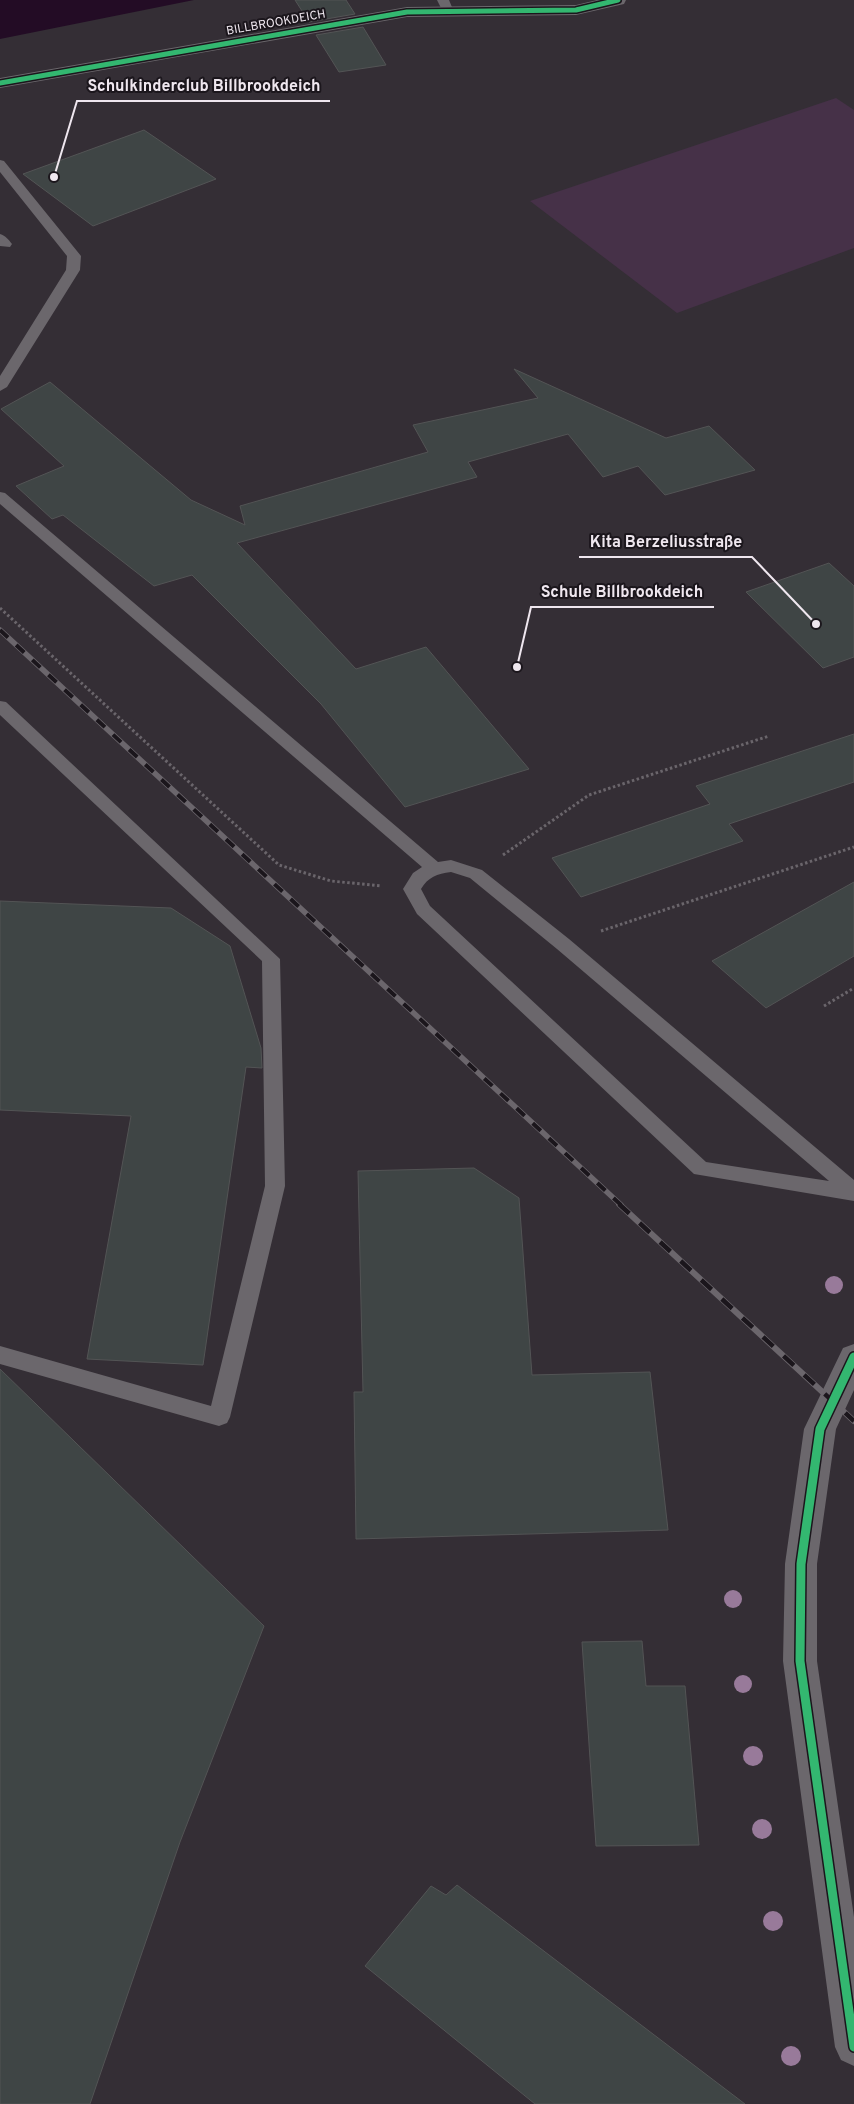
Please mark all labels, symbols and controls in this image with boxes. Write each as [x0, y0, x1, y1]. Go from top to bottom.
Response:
street label: BILLBROOKDEICH [225, 6, 327, 40]
callout: Schulkinderclub Billbrookdeich [77, 70, 330, 101]
text: Schulkinderclub Billbrookdeich [87, 77, 321, 97]
callout: Kita Berzeliusstraße [579, 526, 752, 557]
text: Kita Berzeliusstraße [590, 533, 742, 553]
callout: Schule Billbrookdeich [531, 576, 714, 607]
text: Schule Billbrookdeich [541, 583, 703, 603]

